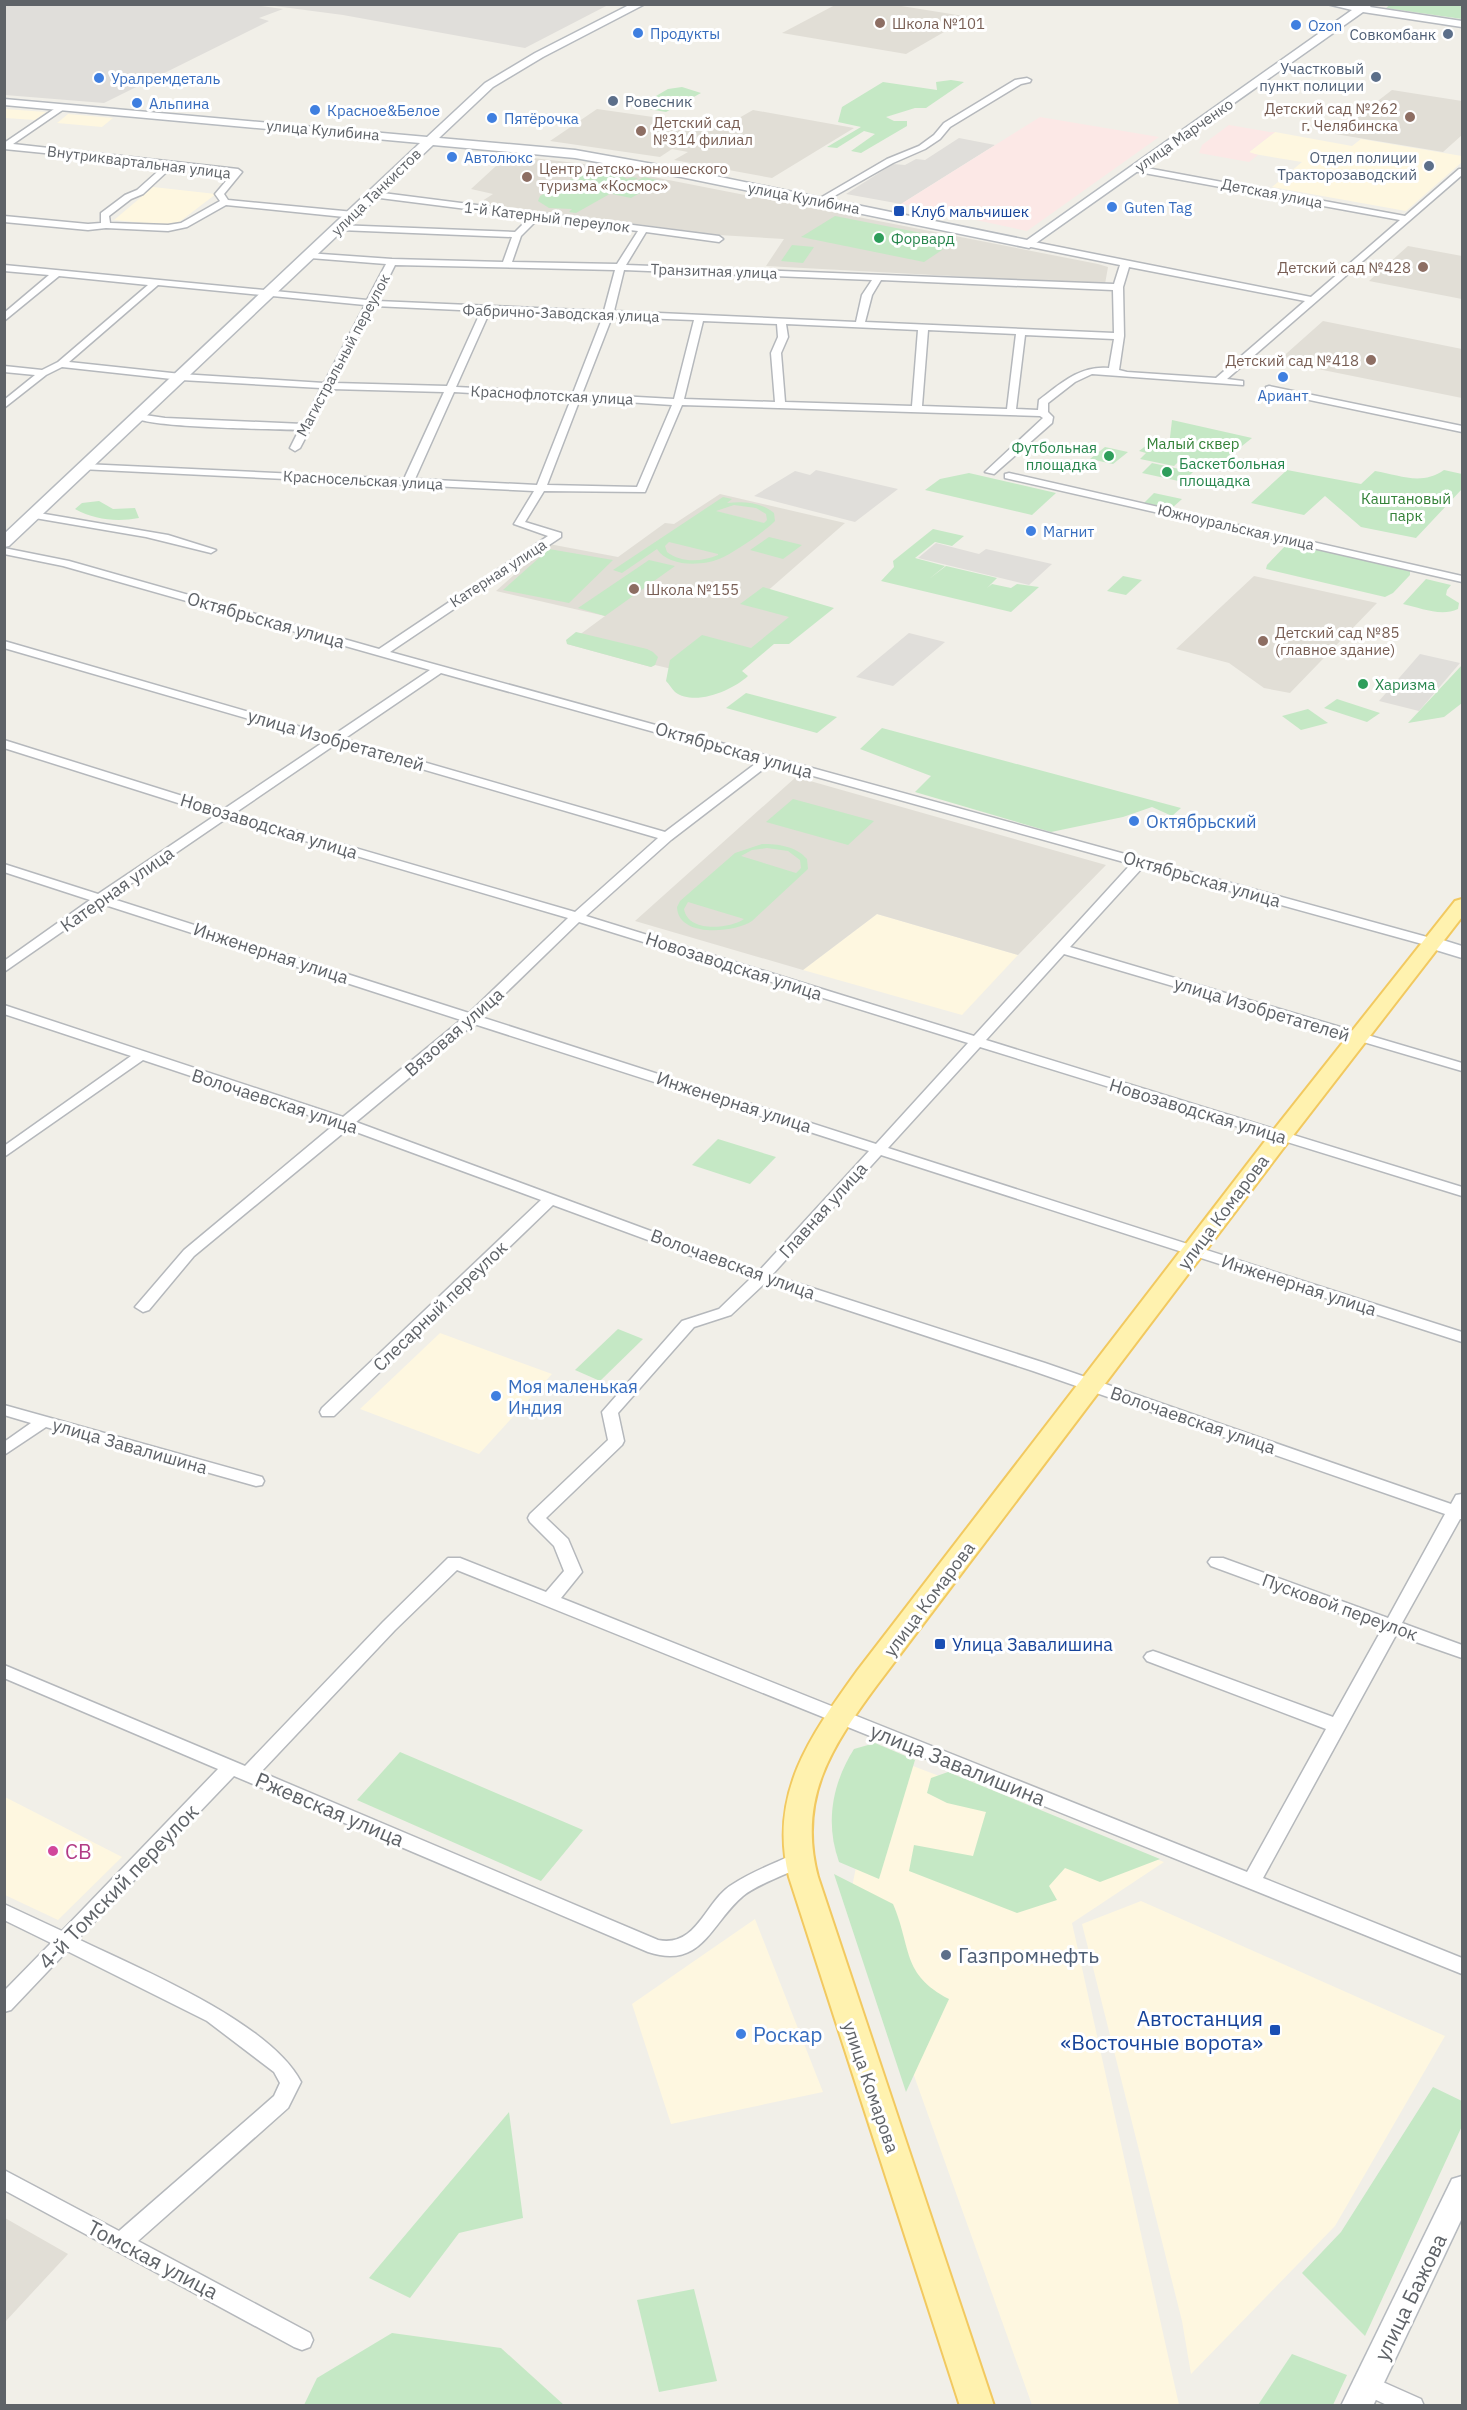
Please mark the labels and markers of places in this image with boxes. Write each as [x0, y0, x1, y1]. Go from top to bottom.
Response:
place label: Школа №101 [892, 14, 985, 33]
marker: Школа №101 [873, 16, 887, 30]
place label: Ozon [1308, 16, 1342, 35]
marker: Ozon [1289, 18, 1303, 32]
place label: Продукты [650, 24, 720, 43]
place label: Совкомбанк [1350, 25, 1436, 44]
marker: Продукты [631, 26, 645, 40]
marker: Совкомбанк [1441, 27, 1455, 41]
place label: Участковый пункт полиции [1259, 59, 1364, 95]
place label: Уралремдеталь [111, 69, 221, 88]
marker: Участковый пункт полиции [1369, 70, 1383, 84]
marker: Уралремдеталь [92, 71, 106, 85]
place label: Ровесник [625, 92, 692, 111]
place label: Альпина [149, 94, 209, 113]
marker: Ровесник [606, 94, 620, 108]
marker: Альпина [130, 96, 144, 110]
place label: Детский сад №262 г. Челябинска [1264, 99, 1398, 135]
place label: Красное&Белое [327, 101, 440, 120]
marker: Красное&Белое [308, 103, 322, 117]
place label: Пятёрочка [504, 109, 579, 128]
marker: Детский сад №262 г. Челябинска [1403, 110, 1417, 124]
marker: Пятёрочка [485, 111, 499, 125]
place label: Детский сад №314 филиал [653, 113, 753, 149]
marker: Детский сад №314 филиал [634, 124, 648, 138]
place label: Автолюкс [464, 148, 533, 167]
place label: Отдел полиции Тракторозаводский [1277, 148, 1417, 184]
marker: Автолюкс [445, 150, 459, 164]
place label: Центр детско-юношеского туризма «Космос» [539, 159, 728, 195]
marker: Отдел полиции Тракторозаводский [1422, 159, 1436, 173]
marker: Центр детско-юношеского туризма «Космос» [520, 170, 534, 184]
place label: Guten Tag [1124, 198, 1192, 217]
marker: Guten Tag [1105, 200, 1119, 214]
place label: Клуб мальчишек [911, 202, 1029, 221]
marker: Клуб мальчишек [892, 204, 906, 218]
place label: Форвард [891, 229, 955, 248]
marker: Форвард [872, 231, 886, 245]
place label: Детский сад №428 [1277, 258, 1411, 277]
marker: Детский сад №428 [1416, 260, 1430, 274]
place label: Детский сад №418 [1225, 351, 1359, 370]
marker: Детский сад №418 [1364, 353, 1378, 367]
marker: Ариант [1276, 370, 1290, 384]
place label: Ариант [1257, 386, 1309, 405]
place label: Футбольная площадка [1012, 438, 1097, 474]
marker: Футбольная площадка [1102, 449, 1116, 463]
place label: Баскетбольная площадка [1179, 454, 1285, 490]
marker: Баскетбольная площадка [1160, 465, 1174, 479]
place label: Магнит [1043, 522, 1094, 541]
marker: Магнит [1024, 524, 1038, 538]
place label: Школа №155 [646, 580, 739, 599]
marker: Школа №155 [627, 582, 641, 596]
place label: Детский сад №85 (главное здание) [1275, 623, 1400, 659]
marker: Детский сад №85 (главное здание) [1256, 634, 1270, 648]
place label: Харизма [1375, 675, 1436, 694]
marker: Харизма [1356, 677, 1370, 691]
place label: Октябрьский [1146, 810, 1257, 833]
marker: Октябрьский [1127, 814, 1141, 828]
place label: Моя маленькая Индия [508, 1375, 638, 1419]
marker: Моя маленькая Индия [489, 1389, 503, 1403]
place label: Улица Завалишина [952, 1633, 1113, 1656]
marker: Улица Завалишина [933, 1637, 947, 1651]
place label: СВ [65, 1837, 92, 1865]
marker: СВ [46, 1844, 60, 1858]
place label: Газпромнефть [958, 1941, 1099, 1969]
marker: Газпромнефть [939, 1948, 953, 1962]
place label: Автостанция «Восточные ворота» [1061, 2004, 1263, 2056]
place label: Роскар [753, 2020, 822, 2048]
marker: Автостанция «Восточные ворота» [1268, 2023, 1282, 2037]
marker: Роскар [734, 2027, 748, 2041]

